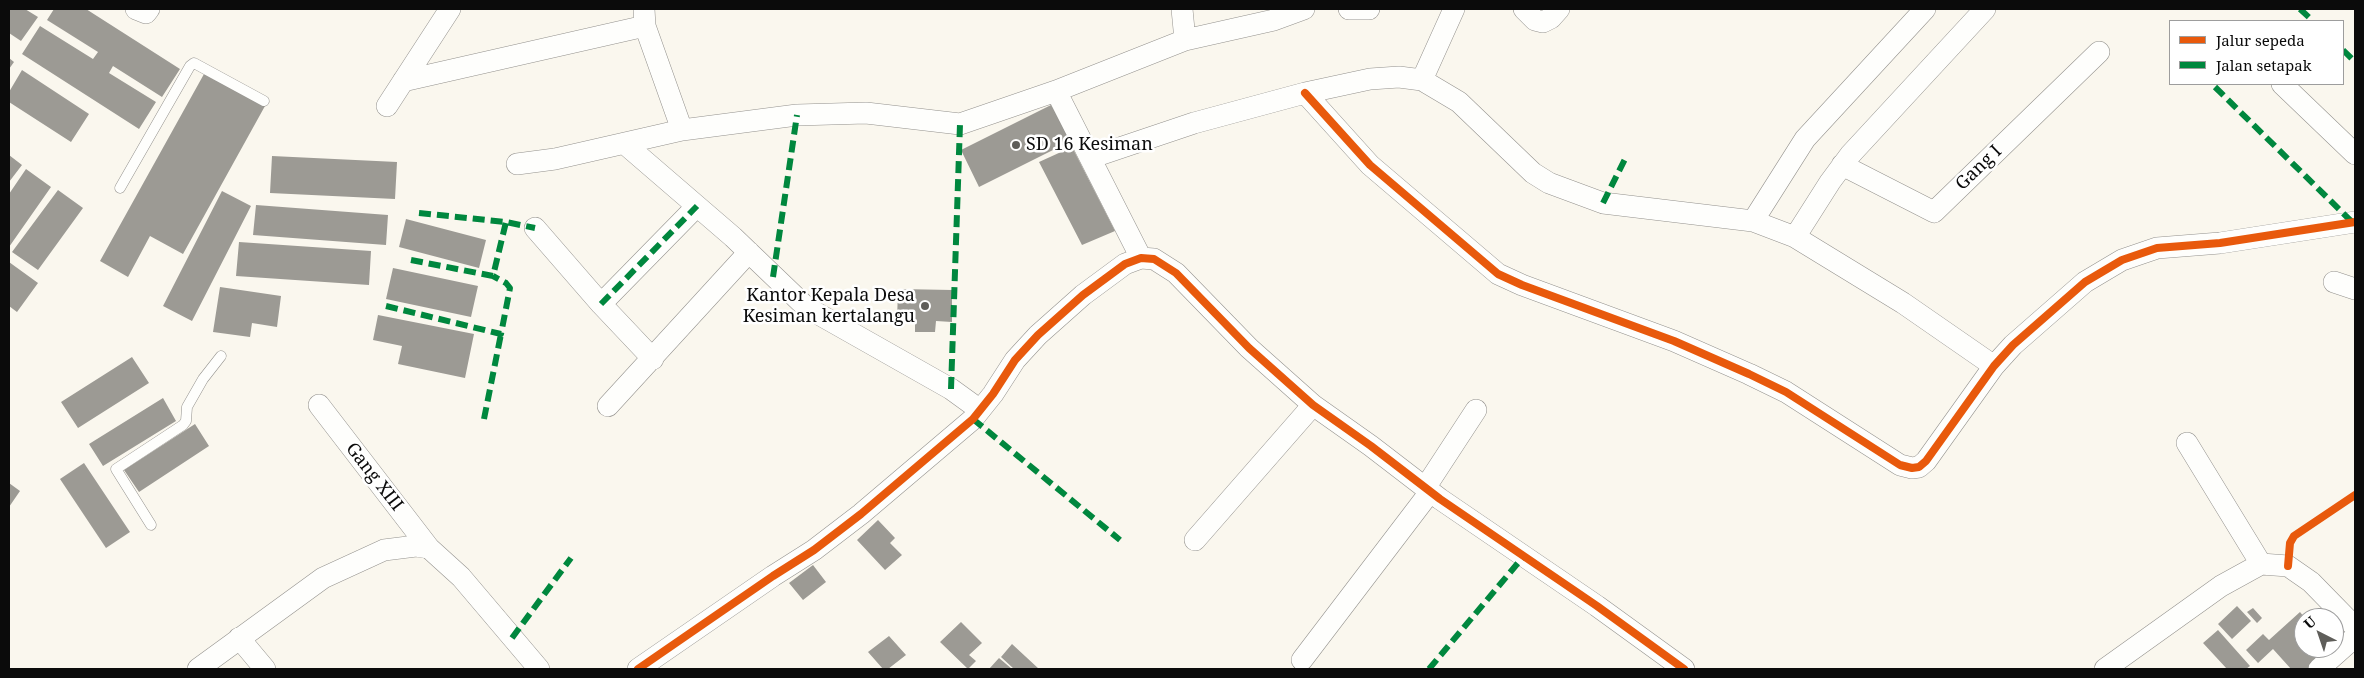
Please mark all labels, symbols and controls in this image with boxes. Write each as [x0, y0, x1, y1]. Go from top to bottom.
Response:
legend [2169, 20, 2344, 85]
text: Jalur sepeda [2216, 30, 2305, 50]
text: Jalan setapak [2216, 55, 2311, 75]
place label: SD 16 Kesiman [1026, 134, 1153, 156]
marker: SD 16 Kesiman [1010, 139, 1022, 151]
street label: Gang I [1952, 141, 2006, 195]
place label: Kantor Kepala Desa Kesiman kertalangu [743, 285, 915, 328]
marker: Kantor Kepala Desa Kesiman kertalangu [919, 300, 931, 312]
street label: Gang XIII [341, 439, 407, 515]
north arrow [2294, 608, 2344, 658]
text: U [2299, 611, 2320, 633]

